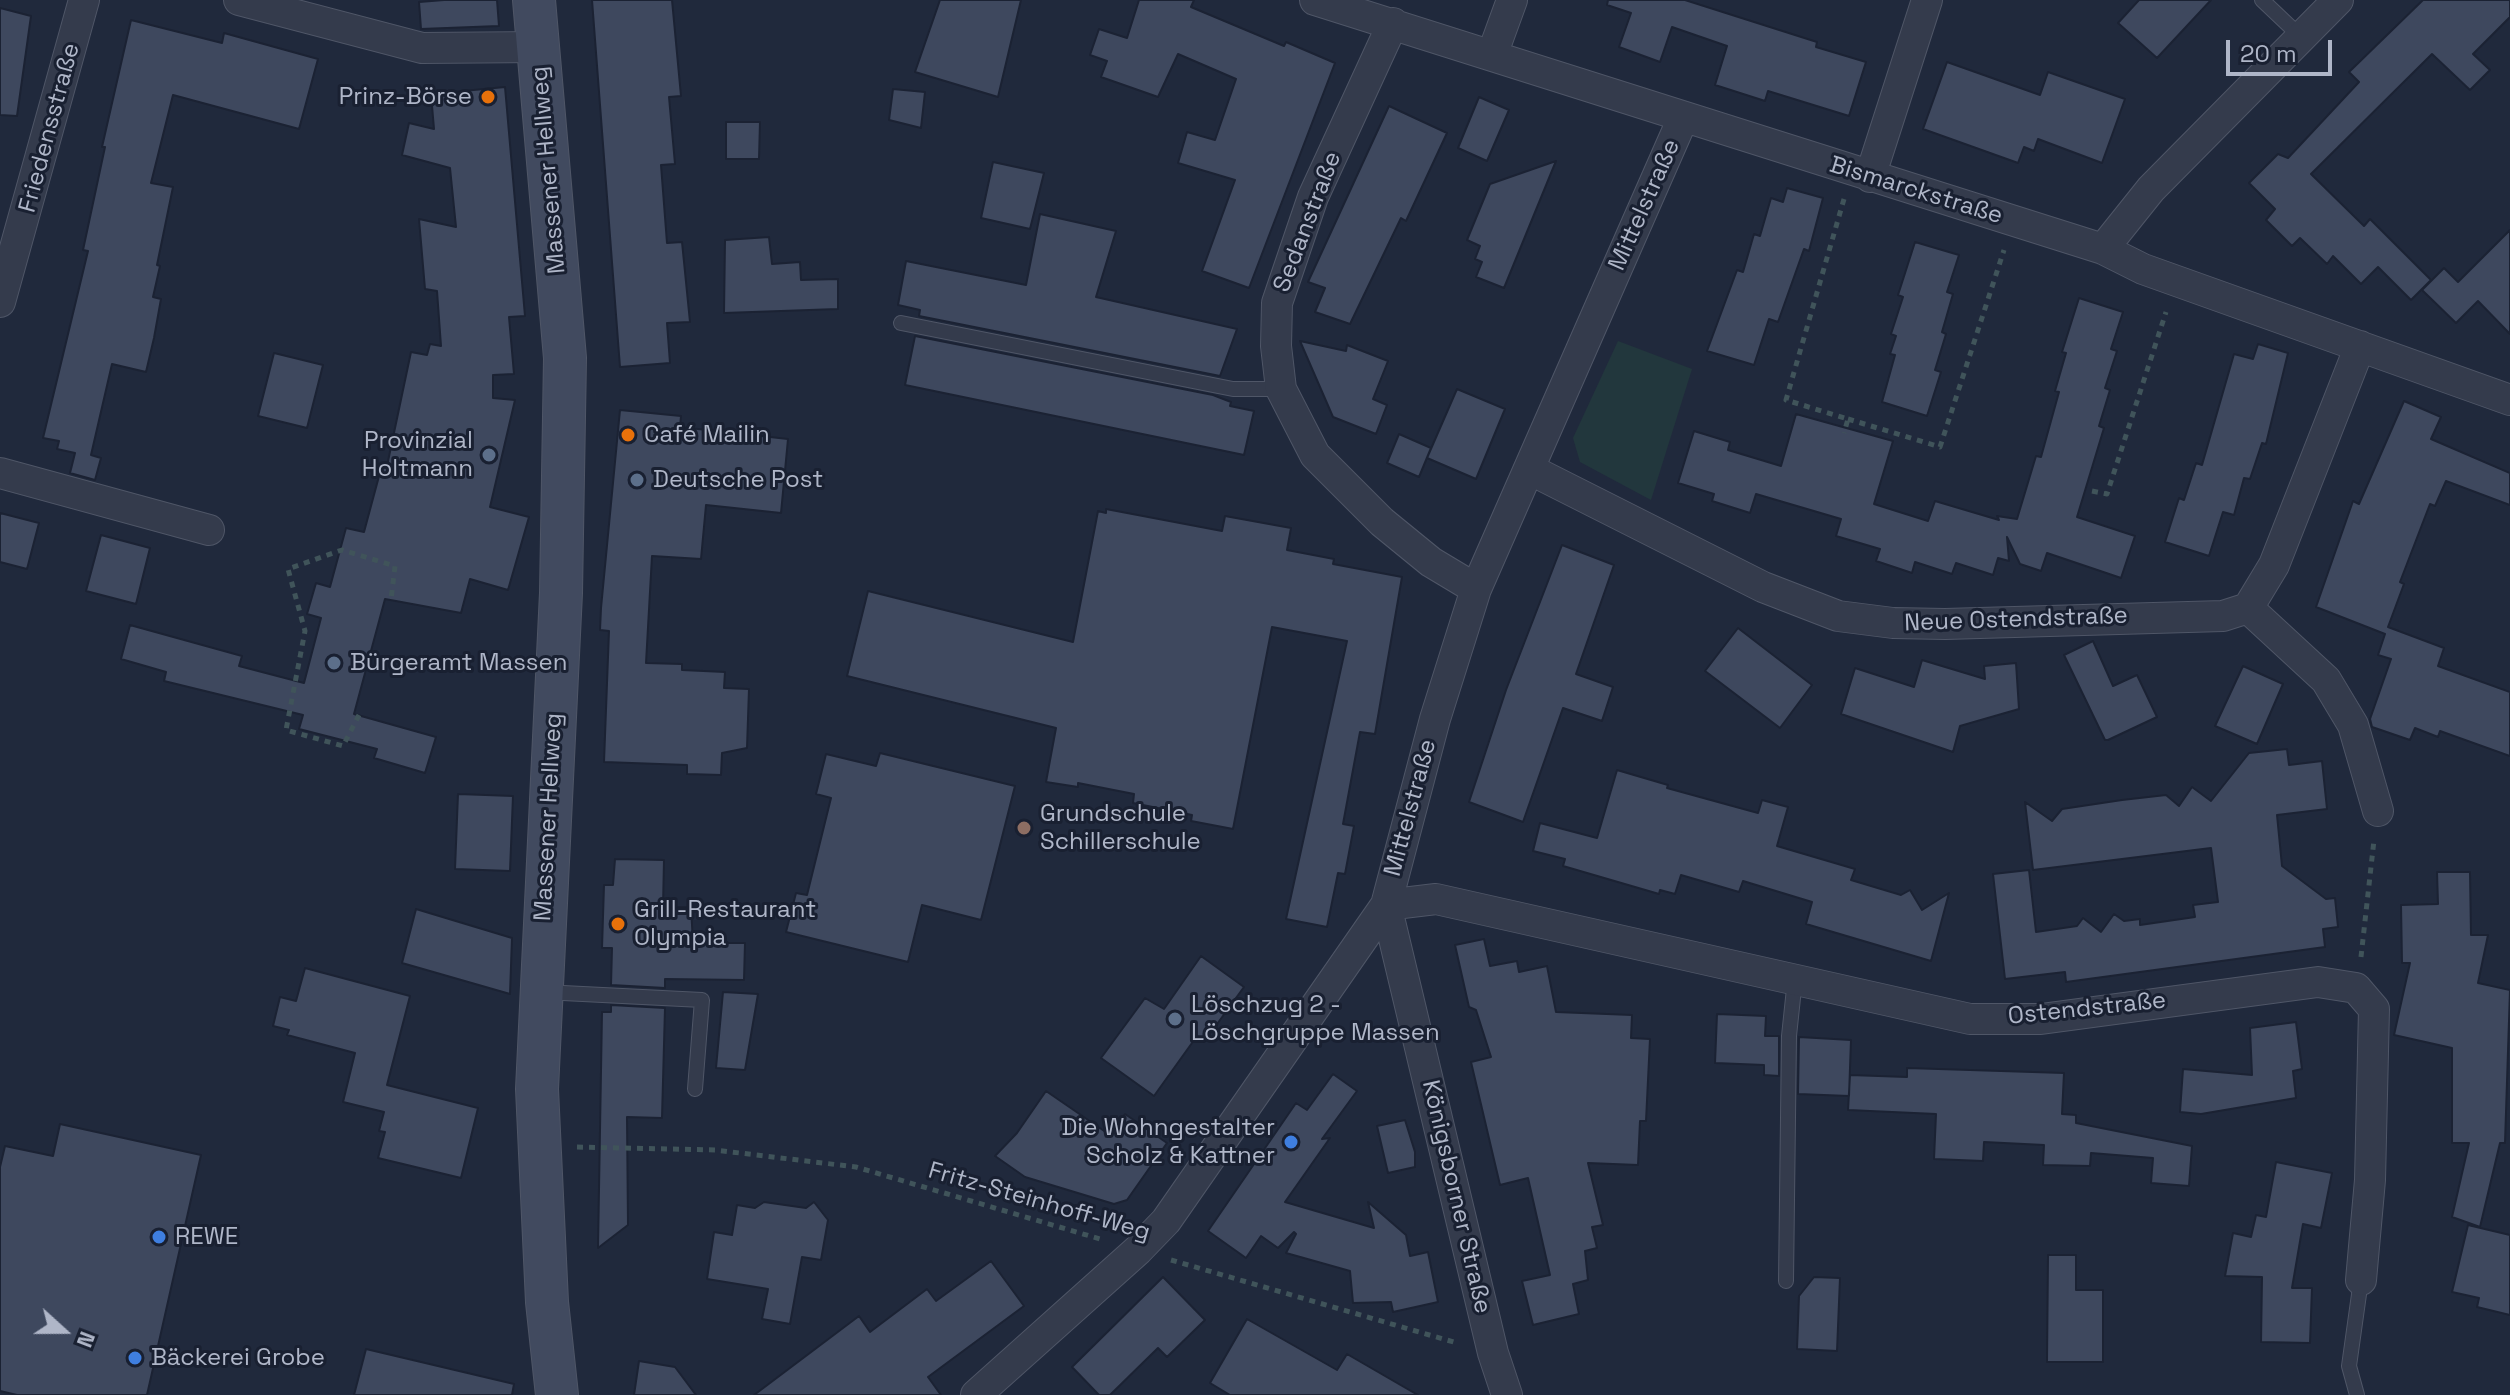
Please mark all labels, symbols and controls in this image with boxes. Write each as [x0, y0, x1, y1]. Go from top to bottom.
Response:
scale bar [2230, 24, 2336, 74]
text: 20 m [2240, 38, 2297, 69]
street label: Friedensstraße [14, 40, 86, 216]
street label: Massener Hellweg [526, 65, 572, 275]
place label: Prinz-Börse [339, 83, 472, 111]
marker: Prinz-Börse [479, 88, 497, 106]
street label: Mittelstraße [1603, 135, 1687, 275]
street label: Sedanstraße [1268, 148, 1348, 296]
street label: Bismarckstraße [1826, 151, 2006, 231]
place label: Café Mailin [644, 421, 770, 449]
marker: Café Mailin [619, 426, 637, 444]
place label: Provinzial Holtmann [362, 427, 473, 483]
marker: Provinzial Holtmann [480, 446, 498, 464]
place label: Deutsche Post [653, 466, 823, 494]
marker: Deutsche Post [628, 471, 646, 489]
street label: Neue Ostendstraße [1904, 602, 2128, 638]
place label: Bürgeramt Massen [350, 649, 567, 677]
marker: Bürgeramt Massen [325, 654, 343, 672]
street label: Massener Hellweg [529, 712, 569, 922]
street label: Mittelstraße [1379, 736, 1443, 880]
place label: Grundschule Schillerschule [1040, 800, 1201, 856]
marker: Grundschule Schillerschule [1015, 819, 1033, 837]
place label: Grill-Restaurant Olympia [634, 896, 816, 952]
marker: Grill-Restaurant Olympia [609, 915, 627, 933]
street label: Ostendstraße [2007, 986, 2167, 1032]
place label: Löschzug 2 - Löschgruppe Massen [1191, 991, 1440, 1047]
marker: Löschzug 2 - Löschgruppe Massen [1166, 1010, 1184, 1028]
street label: Königsborner Straße [1415, 1078, 1497, 1316]
place label: Die Wohngestalter Scholz & Kattner [1061, 1114, 1275, 1170]
marker: Die Wohngestalter Scholz & Kattner [1282, 1133, 1300, 1151]
street label: Fritz-Steinhoff-Weg [925, 1157, 1153, 1247]
place label: REWE [175, 1223, 238, 1251]
marker: REWE [150, 1228, 168, 1246]
north arrow [24, 1291, 104, 1371]
text: N [71, 1328, 102, 1352]
place label: Bäckerei Grobe [151, 1344, 325, 1372]
marker: Bäckerei Grobe [126, 1349, 144, 1367]

